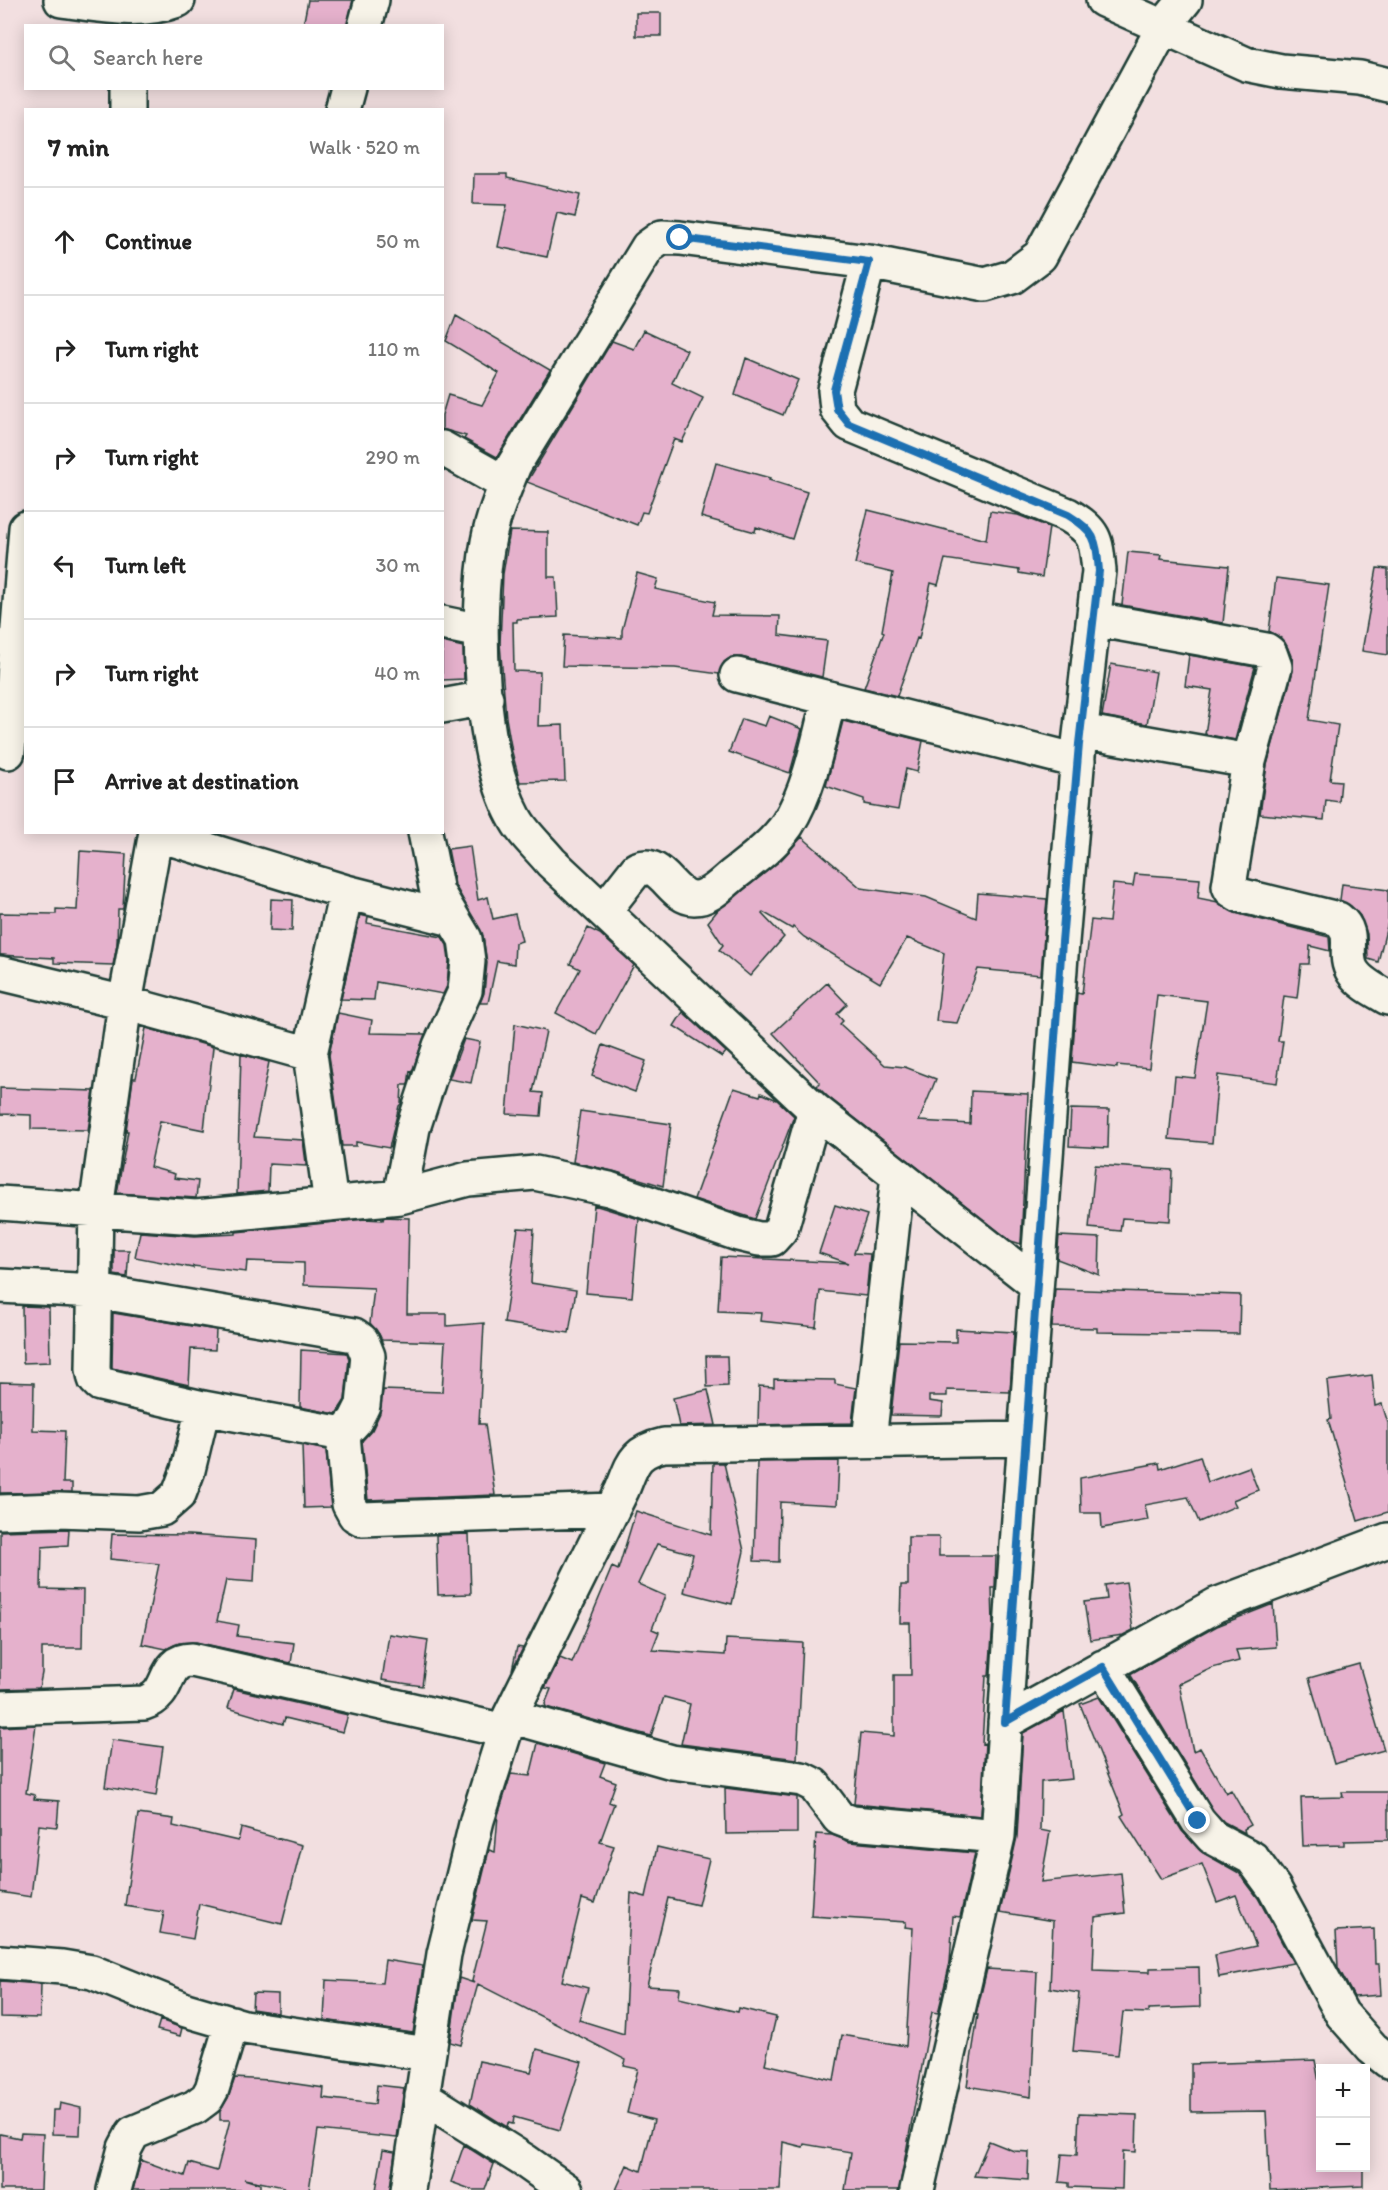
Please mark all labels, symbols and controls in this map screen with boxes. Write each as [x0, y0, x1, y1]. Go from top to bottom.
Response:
search box [24, 24, 444, 90]
icon: search [45, 41, 78, 74]
text: Search here [93, 44, 203, 71]
text: 7 min [48, 131, 109, 163]
text: Walk · 520 m [309, 135, 420, 159]
route start [666, 224, 692, 250]
icon: ahead [48, 225, 81, 258]
text: Continue [105, 228, 192, 255]
text: 50 m [376, 229, 420, 253]
icon: right [48, 333, 81, 366]
text: Turn right [105, 336, 199, 363]
text: 110 m [368, 337, 420, 361]
icon: right [48, 441, 81, 474]
text: Turn right [105, 444, 199, 471]
text: 290 m [365, 445, 420, 469]
icon: left [48, 549, 81, 582]
text: Turn left [105, 552, 186, 579]
text: 30 m [375, 553, 420, 577]
icon: right [48, 657, 81, 690]
text: Turn right [105, 660, 199, 687]
text: 40 m [374, 661, 420, 685]
icon: arrive [48, 765, 81, 798]
text: Arrive at destination [105, 768, 299, 795]
route end [1184, 1807, 1210, 1833]
map controls [1316, 2064, 1370, 2172]
button: + [1316, 2064, 1370, 2118]
button: − [1316, 2118, 1370, 2172]

